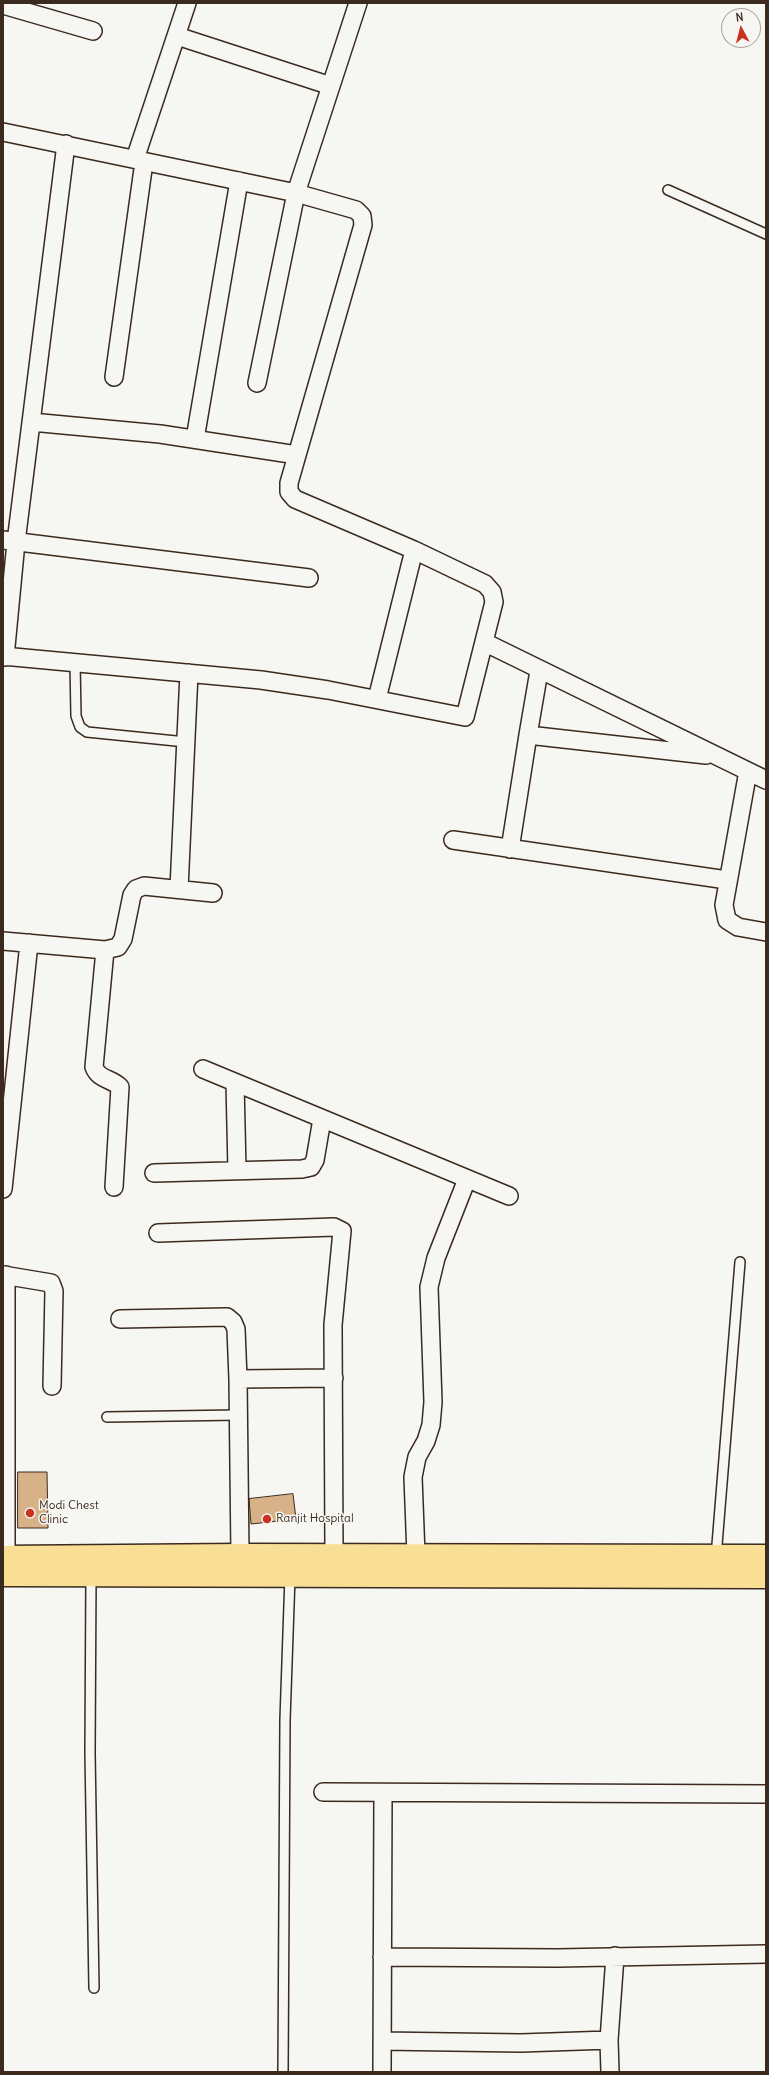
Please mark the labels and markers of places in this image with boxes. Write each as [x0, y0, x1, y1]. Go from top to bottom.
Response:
place label: Modi Chest Clinic [39, 1499, 99, 1527]
marker: Modi Chest Clinic [24, 1507, 36, 1519]
place label: Ranjit Hospital [276, 1512, 354, 1526]
marker: Ranjit Hospital [261, 1513, 273, 1525]

